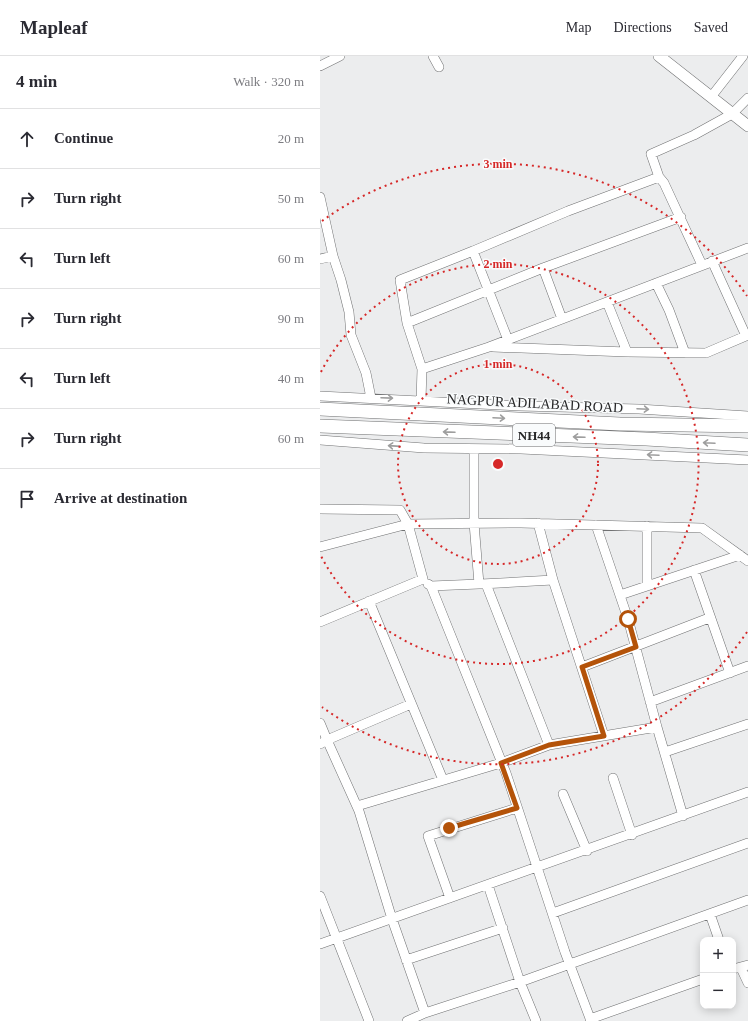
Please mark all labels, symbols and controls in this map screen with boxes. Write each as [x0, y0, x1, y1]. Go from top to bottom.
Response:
text: Mapleaf [20, 17, 88, 38]
text: Map [566, 20, 591, 35]
text: Directions [613, 20, 672, 35]
text: Saved [694, 20, 728, 35]
text: 4 min [16, 72, 57, 91]
text: Walk · 320 m [233, 74, 304, 89]
icon: ahead [16, 128, 38, 150]
text: Continue [54, 130, 113, 146]
text: 20 m [278, 131, 304, 146]
text: 3 min [483, 157, 513, 171]
icon: right [16, 188, 38, 210]
text: Turn right [54, 190, 121, 206]
text: 50 m [278, 191, 304, 206]
icon: left [16, 248, 38, 270]
text: Turn left [54, 250, 111, 266]
text: 60 m [278, 251, 304, 266]
text: 2 min [483, 257, 513, 271]
icon: right [16, 308, 38, 330]
text: Turn right [54, 310, 121, 326]
text: 90 m [278, 311, 304, 326]
text: 1 min [483, 357, 513, 371]
icon: left [16, 368, 38, 390]
text: Turn left [54, 370, 111, 386]
text: 40 m [278, 371, 304, 386]
street label: NAGPUR ADILABAD ROAD [446, 391, 624, 416]
one-way arrow [380, 395, 393, 402]
one-way arrow [636, 406, 649, 413]
one-way arrow [492, 414, 505, 421]
road number: NH44 [513, 424, 555, 446]
icon: right [16, 428, 38, 450]
one-way arrow [443, 428, 456, 436]
text: Turn right [54, 430, 121, 446]
text: 60 m [278, 431, 304, 446]
one-way arrow [573, 433, 586, 441]
one-way arrow [703, 439, 716, 447]
one-way arrow [388, 442, 401, 449]
one-way arrow [647, 451, 660, 459]
centre of rings [491, 457, 505, 471]
icon: arrive [16, 488, 38, 510]
text: Arrive at destination [54, 490, 187, 506]
route start [619, 610, 637, 628]
route end [440, 819, 458, 837]
map controls [700, 937, 736, 1009]
button: + [700, 937, 736, 973]
button: − [700, 973, 736, 1009]

